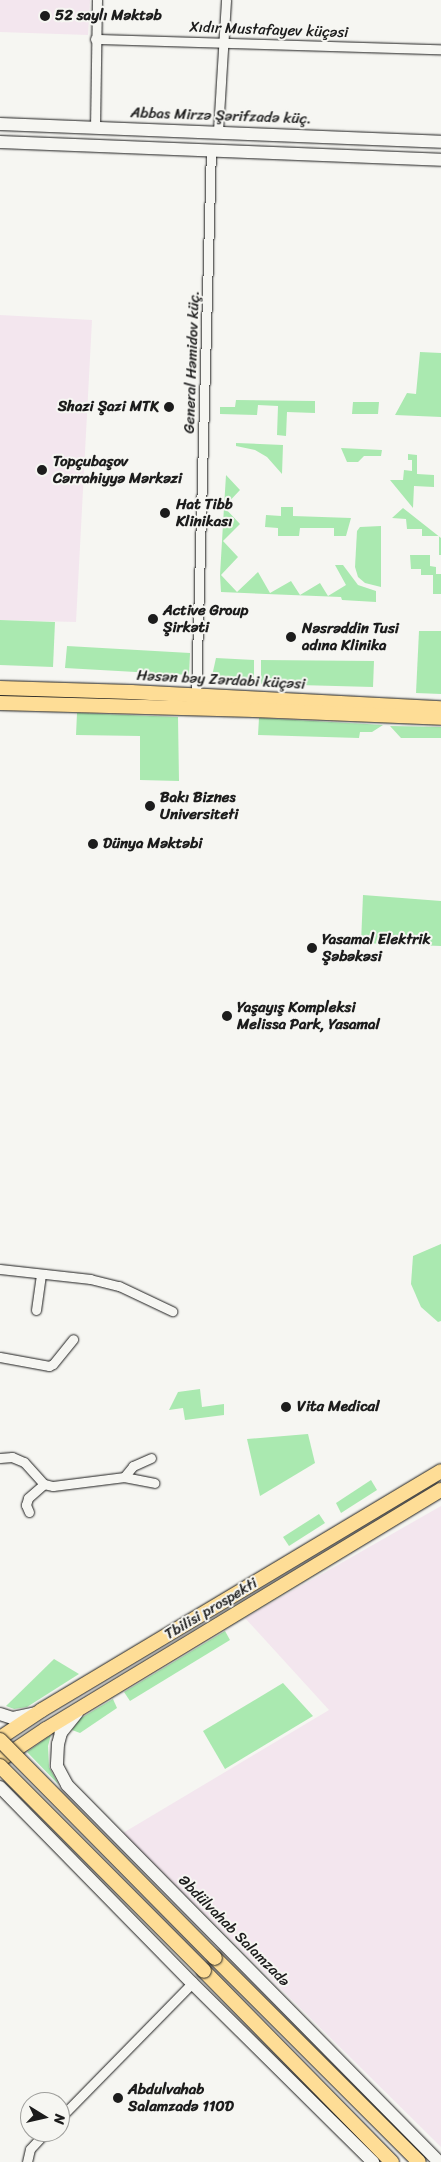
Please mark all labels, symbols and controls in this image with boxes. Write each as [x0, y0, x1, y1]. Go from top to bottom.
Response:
place label: 52 saylı Məktəb [55, 7, 162, 25]
marker: 52 saylı Məktəb [39, 10, 51, 22]
street label: Xıdır Mustafayev küçəsi [189, 18, 349, 42]
street label: Abbas Mirzə Şərifzadə küç. [130, 104, 312, 128]
street label: General Həmidov küç. [181, 290, 203, 434]
place label: Shazi Şazi MTK [58, 398, 159, 416]
marker: Shazi Şazi MTK [163, 401, 175, 413]
place label: Topçubaşov Cərrahiyyə Mərkəzi [53, 452, 182, 487]
marker: Topçubaşov Cərrahiyyə Mərkəzi [35, 463, 49, 477]
place label: Hat Tibb Klinikası [176, 495, 233, 530]
marker: Hat Tibb Klinikası [158, 506, 172, 520]
place label: Active Group Şirkəti [163, 601, 249, 636]
marker: Active Group Şirkəti [147, 613, 159, 625]
place label: Nəsrəddin Tusi adına Klinika [302, 619, 399, 654]
marker: Nəsrəddin Tusi adına Klinika [284, 630, 298, 644]
street label: Həsən bəy Zərdabi küçəsi [136, 667, 306, 693]
place label: Bakı Biznes Universiteti [160, 788, 238, 823]
marker: Bakı Biznes Universiteti [144, 800, 156, 812]
place label: Dünya Məktəbi [103, 835, 202, 853]
marker: Dünya Məktəbi [87, 838, 99, 850]
place label: Yasamal Elektrik Şəbəkəsi [322, 930, 430, 965]
marker: Yasamal Elektrik Şəbəkəsi [306, 942, 318, 954]
place label: Yaşayış Kompleksi Melissa Park, Yasamal [237, 998, 380, 1033]
marker: Yaşayış Kompleksi Melissa Park, Yasamal [221, 1010, 233, 1022]
place label: Vita Medical [297, 1398, 379, 1416]
marker: Vita Medical [279, 1400, 293, 1414]
street label: Tbilisi prospekti [161, 1574, 261, 1644]
street label: Əbdülvahab Salamzadə [175, 1872, 293, 1990]
place label: Abdulvahab Salamzadə 110D [128, 2080, 234, 2115]
north arrow [20, 2092, 70, 2142]
marker: Abdulvahab Salamzadə 110D [112, 2092, 124, 2104]
text: N [46, 2113, 72, 2126]

